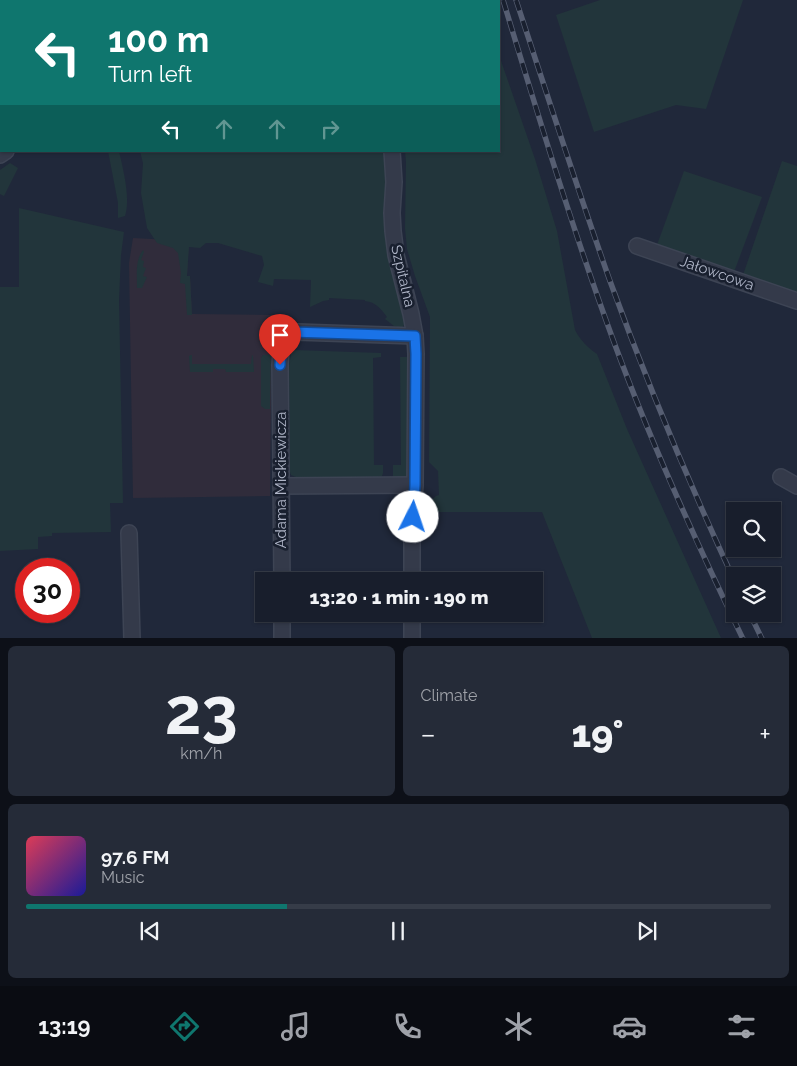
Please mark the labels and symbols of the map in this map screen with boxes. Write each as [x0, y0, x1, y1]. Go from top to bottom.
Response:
street label: Szpitalna [387, 243, 419, 309]
street label: Jałowcowa [678, 252, 756, 294]
pin [259, 314, 301, 365]
street label: Adama Mickiewicza [272, 412, 290, 548]
position arrow [386, 490, 438, 542]
speed limit sign: 30 [15, 558, 80, 623]

